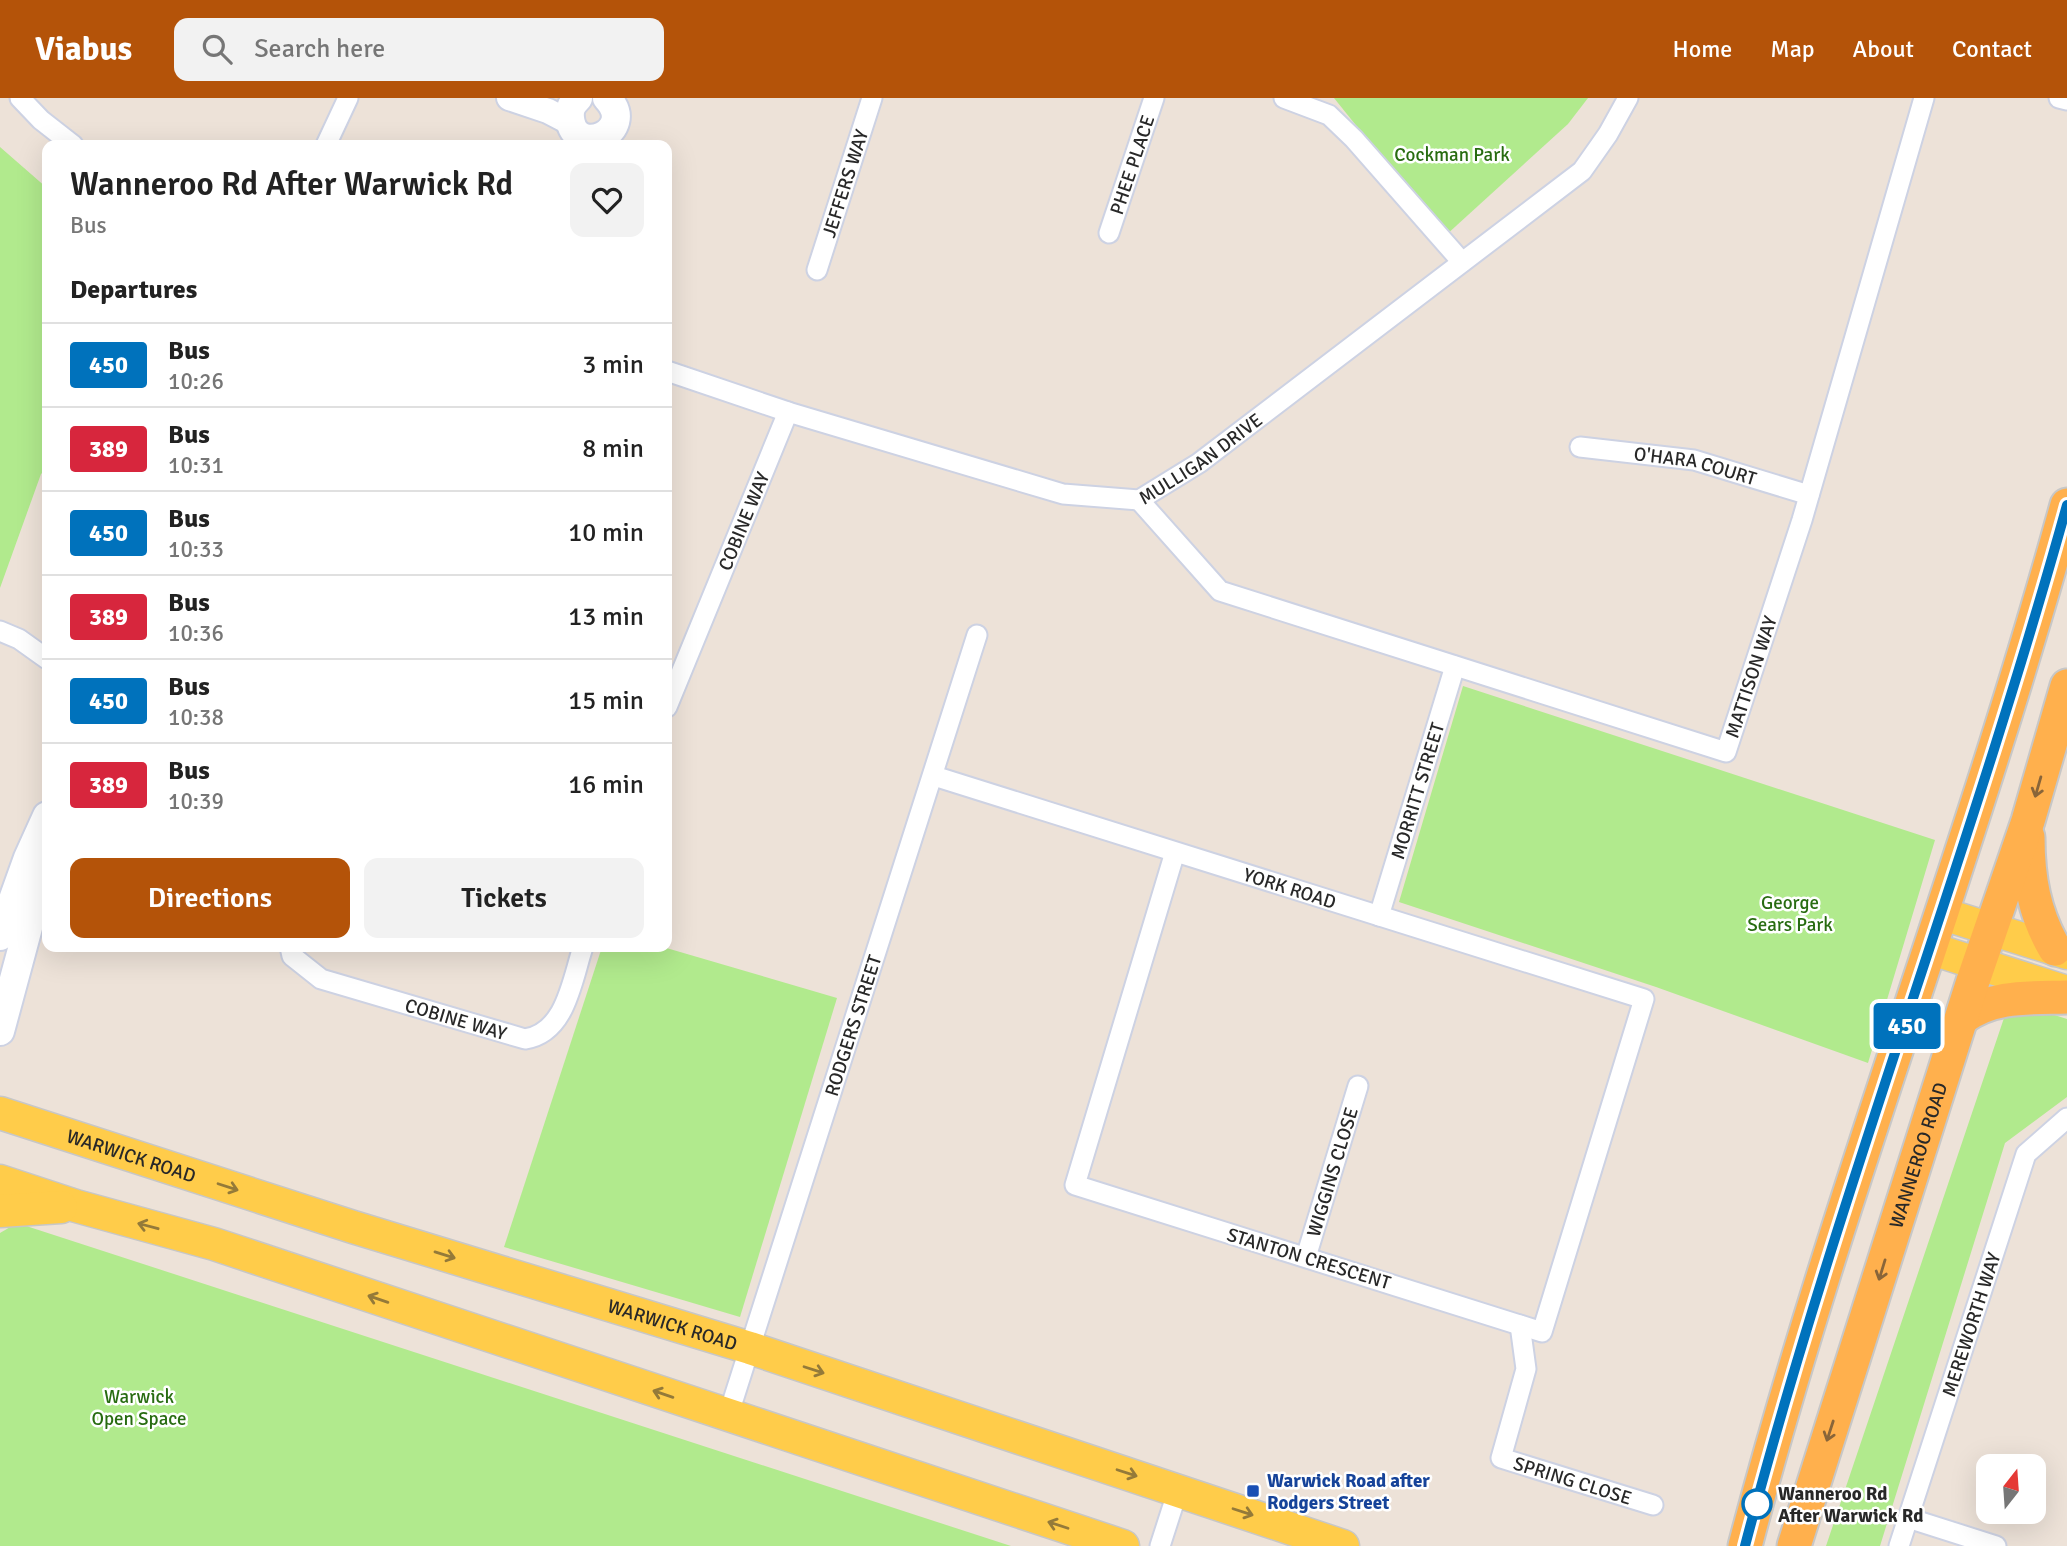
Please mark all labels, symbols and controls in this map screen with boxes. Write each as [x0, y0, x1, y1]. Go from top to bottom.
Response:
search box [174, 18, 664, 81]
text: Viabus [35, 29, 132, 70]
icon: search [198, 30, 236, 68]
text: Search here [254, 33, 385, 65]
text: Home [1672, 34, 1732, 64]
text: Map [1770, 34, 1815, 64]
text: About [1853, 34, 1914, 64]
text: Contact [1952, 34, 2032, 64]
street label: PHEE PLACE [1105, 112, 1160, 218]
street label: JEFFERS WAY [817, 126, 874, 241]
park label: Cockman Park [1394, 143, 1510, 167]
button: heart [570, 163, 644, 237]
text: Wanneroo Rd After Warwick Rd [70, 164, 513, 205]
text: Bus [70, 211, 107, 240]
text: Departures [70, 274, 197, 306]
text: Bus [168, 335, 210, 367]
text: 3 min [582, 349, 644, 381]
text: 450 [89, 350, 128, 380]
text: 10:26 [168, 367, 224, 396]
street label: MULLIGAN DRIVE [1135, 408, 1267, 510]
text: Bus [168, 419, 210, 451]
text: 8 min [582, 433, 644, 465]
text: 389 [89, 434, 128, 464]
street label: O'HARA COURT [1633, 442, 1760, 492]
text: 10:31 [168, 451, 224, 480]
street label: COBINE WAY [713, 468, 775, 574]
text: Bus [168, 503, 210, 535]
text: 10 min [568, 517, 644, 549]
text: 450 [89, 518, 128, 548]
text: 10:33 [168, 535, 224, 564]
text: Bus [168, 587, 210, 619]
text: 13 min [568, 601, 644, 633]
text: 389 [89, 602, 128, 632]
street label: MATTISON WAY [1720, 613, 1783, 741]
text: 10:36 [168, 619, 224, 648]
text: Bus [168, 671, 210, 703]
text: 15 min [568, 685, 644, 717]
text: 450 [89, 686, 128, 716]
text: 10:38 [168, 703, 224, 732]
street label: MORRITT STREET [1386, 719, 1450, 862]
text: Bus [168, 755, 210, 787]
text: 16 min [568, 769, 644, 801]
text: 389 [89, 770, 128, 800]
one-way arrow [2030, 776, 2043, 798]
text: 10:39 [168, 787, 224, 816]
button: Directions [70, 858, 350, 938]
button: Tickets [364, 858, 644, 938]
street label: YORK ROAD [1240, 863, 1339, 915]
park label: George Sears Park [1747, 891, 1833, 937]
street label: RODGERS STREET [820, 951, 887, 1099]
street label: COBINE WAY [402, 993, 510, 1046]
line badge: 450 [1867, 1003, 1947, 1049]
text: 450 [1888, 1011, 1926, 1041]
street label: WANNEROO ROAD [1884, 1080, 1953, 1231]
street label: WIGGINS CLOSE [1302, 1104, 1364, 1240]
street label: WARWICK ROAD [63, 1124, 199, 1188]
one-way arrow [217, 1181, 239, 1194]
one-way arrow [137, 1219, 160, 1232]
street label: STANTON CRESCENT [1224, 1223, 1394, 1295]
one-way arrow [434, 1249, 456, 1262]
street label: MEREWORTH WAY [1937, 1249, 2006, 1400]
one-way arrow [1874, 1259, 1887, 1281]
one-way arrow [367, 1292, 389, 1304]
street label: WARWICK ROAD [604, 1294, 740, 1356]
one-way arrow [803, 1364, 825, 1377]
park label: Warwick Open Space [91, 1385, 187, 1431]
one-way arrow [652, 1387, 674, 1400]
one-way arrow [1823, 1419, 1835, 1441]
street label: SPRING CLOSE [1510, 1452, 1635, 1511]
north arrow [1976, 1454, 2046, 1524]
map controls [1976, 1454, 2046, 1524]
one-way arrow [1116, 1468, 1138, 1481]
place label: Warwick Road after Rodgers Street [1267, 1469, 1430, 1515]
place label: Wanneroo Rd After Warwick Rd [1778, 1482, 1923, 1528]
marker: Warwick Road after Rodgers Street [1245, 1483, 1261, 1499]
marker: Wanneroo Rd After Warwick Rd [1742, 1489, 1772, 1519]
one-way arrow [1231, 1507, 1253, 1519]
one-way arrow [1047, 1517, 1069, 1530]

